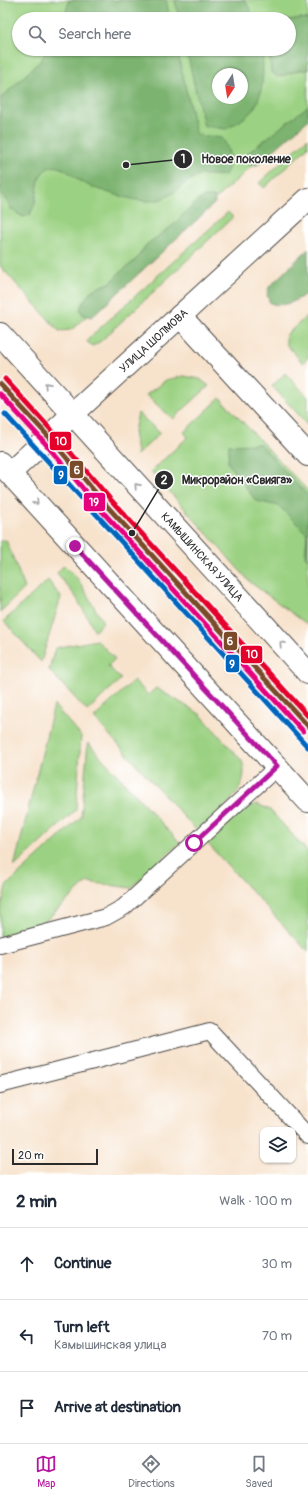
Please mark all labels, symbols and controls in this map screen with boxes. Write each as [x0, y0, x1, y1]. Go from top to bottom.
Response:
search box [12, 12, 296, 56]
icon: search [26, 23, 48, 45]
text: Search here [58, 25, 131, 44]
north arrow [212, 68, 248, 104]
callout: Новое поколение [173, 147, 299, 171]
text: 1 [181, 152, 185, 167]
text: Новое поколение [201, 152, 292, 167]
street label: УЛИЦА ШОЛМОВА [117, 306, 190, 375]
one-way arrow [45, 383, 52, 390]
line badge: 10 [49, 431, 72, 451]
text: 10 [55, 435, 67, 448]
line badge: 6 [69, 460, 84, 479]
text: 6 [74, 464, 81, 477]
line badge: 9 [53, 465, 68, 485]
callout: Микрорайон «Свияга» [154, 468, 300, 492]
text: 9 [58, 469, 64, 482]
text: 2 [161, 473, 168, 488]
text: Микрорайон «Свияга» [182, 473, 293, 488]
one-way arrow [135, 484, 142, 491]
line badge: 19 [83, 492, 106, 512]
text: 19 [89, 496, 99, 509]
one-way arrow [31, 497, 38, 505]
street label: КАМЫШИНСКАЯ УЛИЦА [159, 510, 246, 604]
route end [66, 537, 84, 555]
line badge: 6 [223, 631, 238, 651]
text: 6 [227, 635, 234, 648]
one-way arrow [279, 641, 286, 649]
line badge: 10 [240, 645, 263, 664]
text: 10 [246, 648, 258, 661]
line badge: 9 [225, 654, 240, 673]
text: 9 [229, 658, 235, 671]
route start [185, 834, 203, 852]
map controls [260, 1127, 296, 1163]
button: layers [260, 1127, 296, 1163]
scale bar [12, 1147, 98, 1166]
text: 20 m [18, 1149, 44, 1162]
text: 2 min [16, 1191, 57, 1212]
text: Walk · 100 m [219, 1193, 292, 1209]
icon: ahead [16, 1253, 38, 1275]
text: Continue [54, 1254, 112, 1273]
text: 30 m [262, 1256, 292, 1272]
text: Turn left [54, 1318, 110, 1337]
icon: left [16, 1325, 38, 1347]
text: 70 m [262, 1328, 292, 1344]
text: Камышинская улица [54, 1337, 167, 1353]
icon: arrive [16, 1397, 38, 1419]
text: Arrive at destination [54, 1398, 181, 1417]
tab: Map [35, 1453, 57, 1490]
tab: Directions [128, 1453, 175, 1490]
tab: Saved [245, 1453, 273, 1490]

